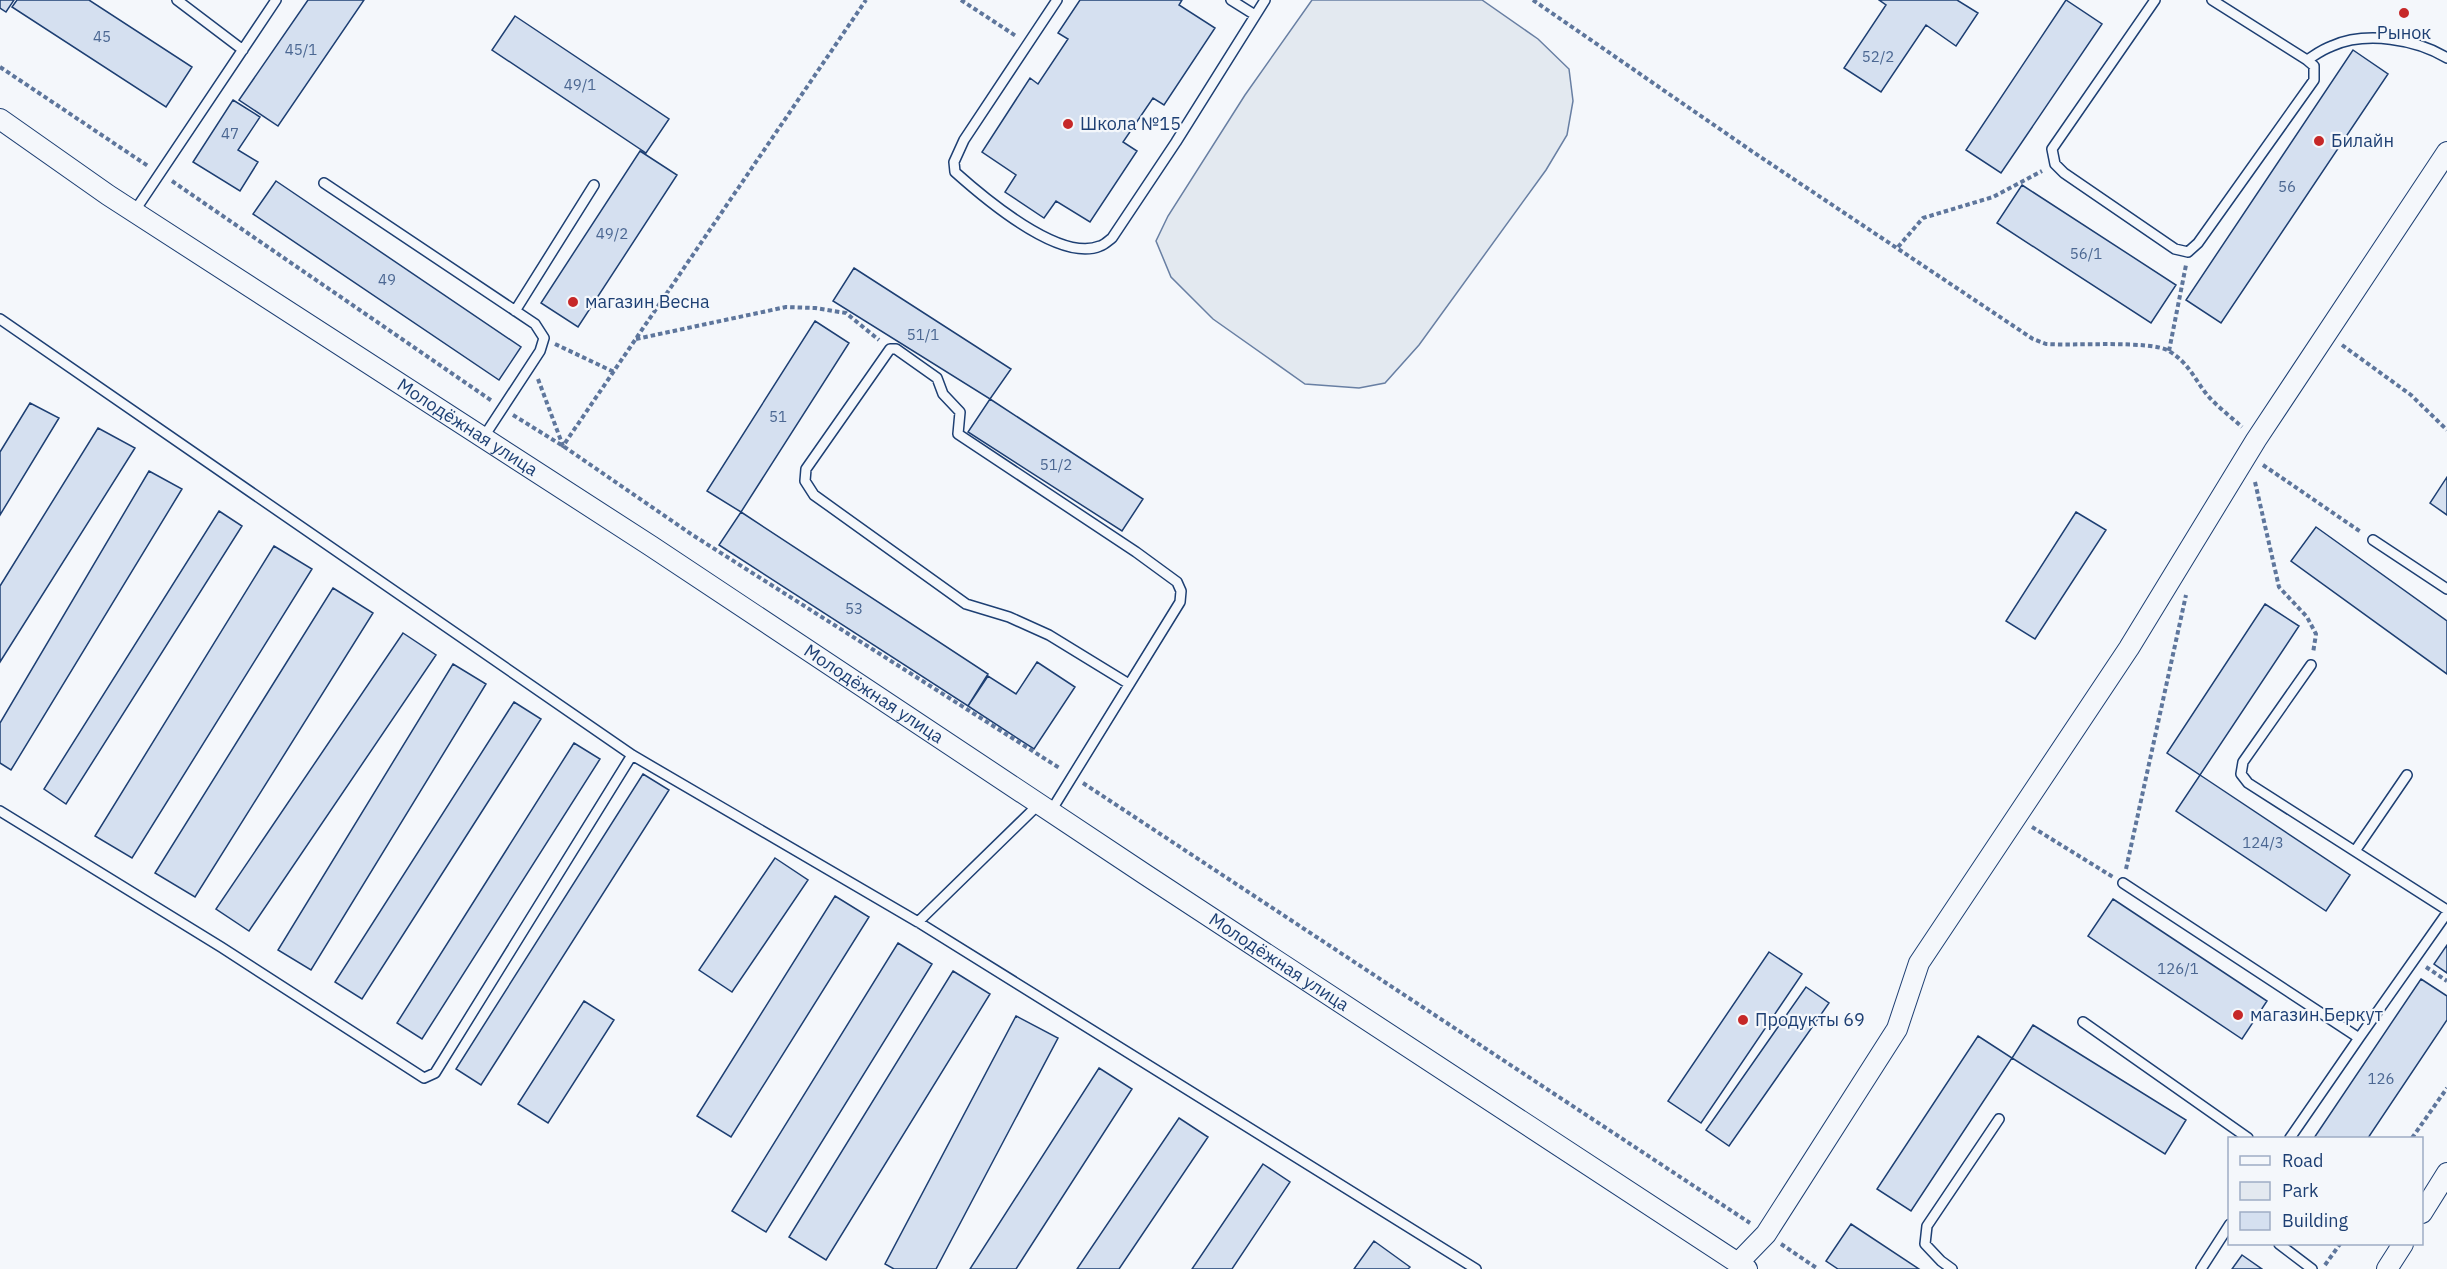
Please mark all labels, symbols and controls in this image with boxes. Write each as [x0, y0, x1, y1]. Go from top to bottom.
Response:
marker: Рынок [2397, 6, 2411, 20]
place label: Рынок [2377, 21, 2431, 44]
house number: 45 [93, 27, 111, 46]
house number: 45/1 [285, 40, 317, 59]
house number: 52/2 [1862, 47, 1894, 66]
house number: 49/1 [564, 75, 596, 94]
place label: Школа №15 [1080, 112, 1181, 135]
marker: Школа №15 [1061, 117, 1075, 131]
house number: 47 [221, 124, 239, 143]
place label: Билайн [2331, 129, 2394, 152]
marker: Билайн [2312, 134, 2326, 148]
house number: 56 [2278, 177, 2296, 196]
house number: 49/2 [596, 224, 628, 243]
house number: 56/1 [2070, 244, 2102, 263]
house number: 49 [378, 270, 396, 289]
place label: магазин Весна [585, 290, 710, 313]
marker: магазин Весна [566, 295, 580, 309]
house number: 51/1 [907, 325, 939, 344]
street label: Молодёжная улица [393, 373, 543, 481]
house number: 51 [769, 407, 787, 426]
house number: 51/2 [1040, 455, 1072, 474]
house number: 53 [845, 599, 863, 618]
street label: Молодёжная улица [800, 639, 949, 749]
house number: 124/3 [2242, 833, 2284, 852]
street label: Молодёжная улица [1205, 907, 1354, 1016]
house number: 126/1 [2157, 959, 2199, 978]
place label: магазин Беркут [2250, 1003, 2384, 1026]
place label: Продукты 69 [1755, 1008, 1865, 1031]
marker: магазин Беркут [2231, 1008, 2245, 1022]
marker: Продукты 69 [1736, 1013, 1750, 1027]
house number: 126 [2367, 1069, 2395, 1088]
legend [2228, 1137, 2423, 1245]
text: Road [2282, 1149, 2323, 1172]
text: Park [2282, 1179, 2319, 1202]
text: Building [2282, 1209, 2349, 1232]

